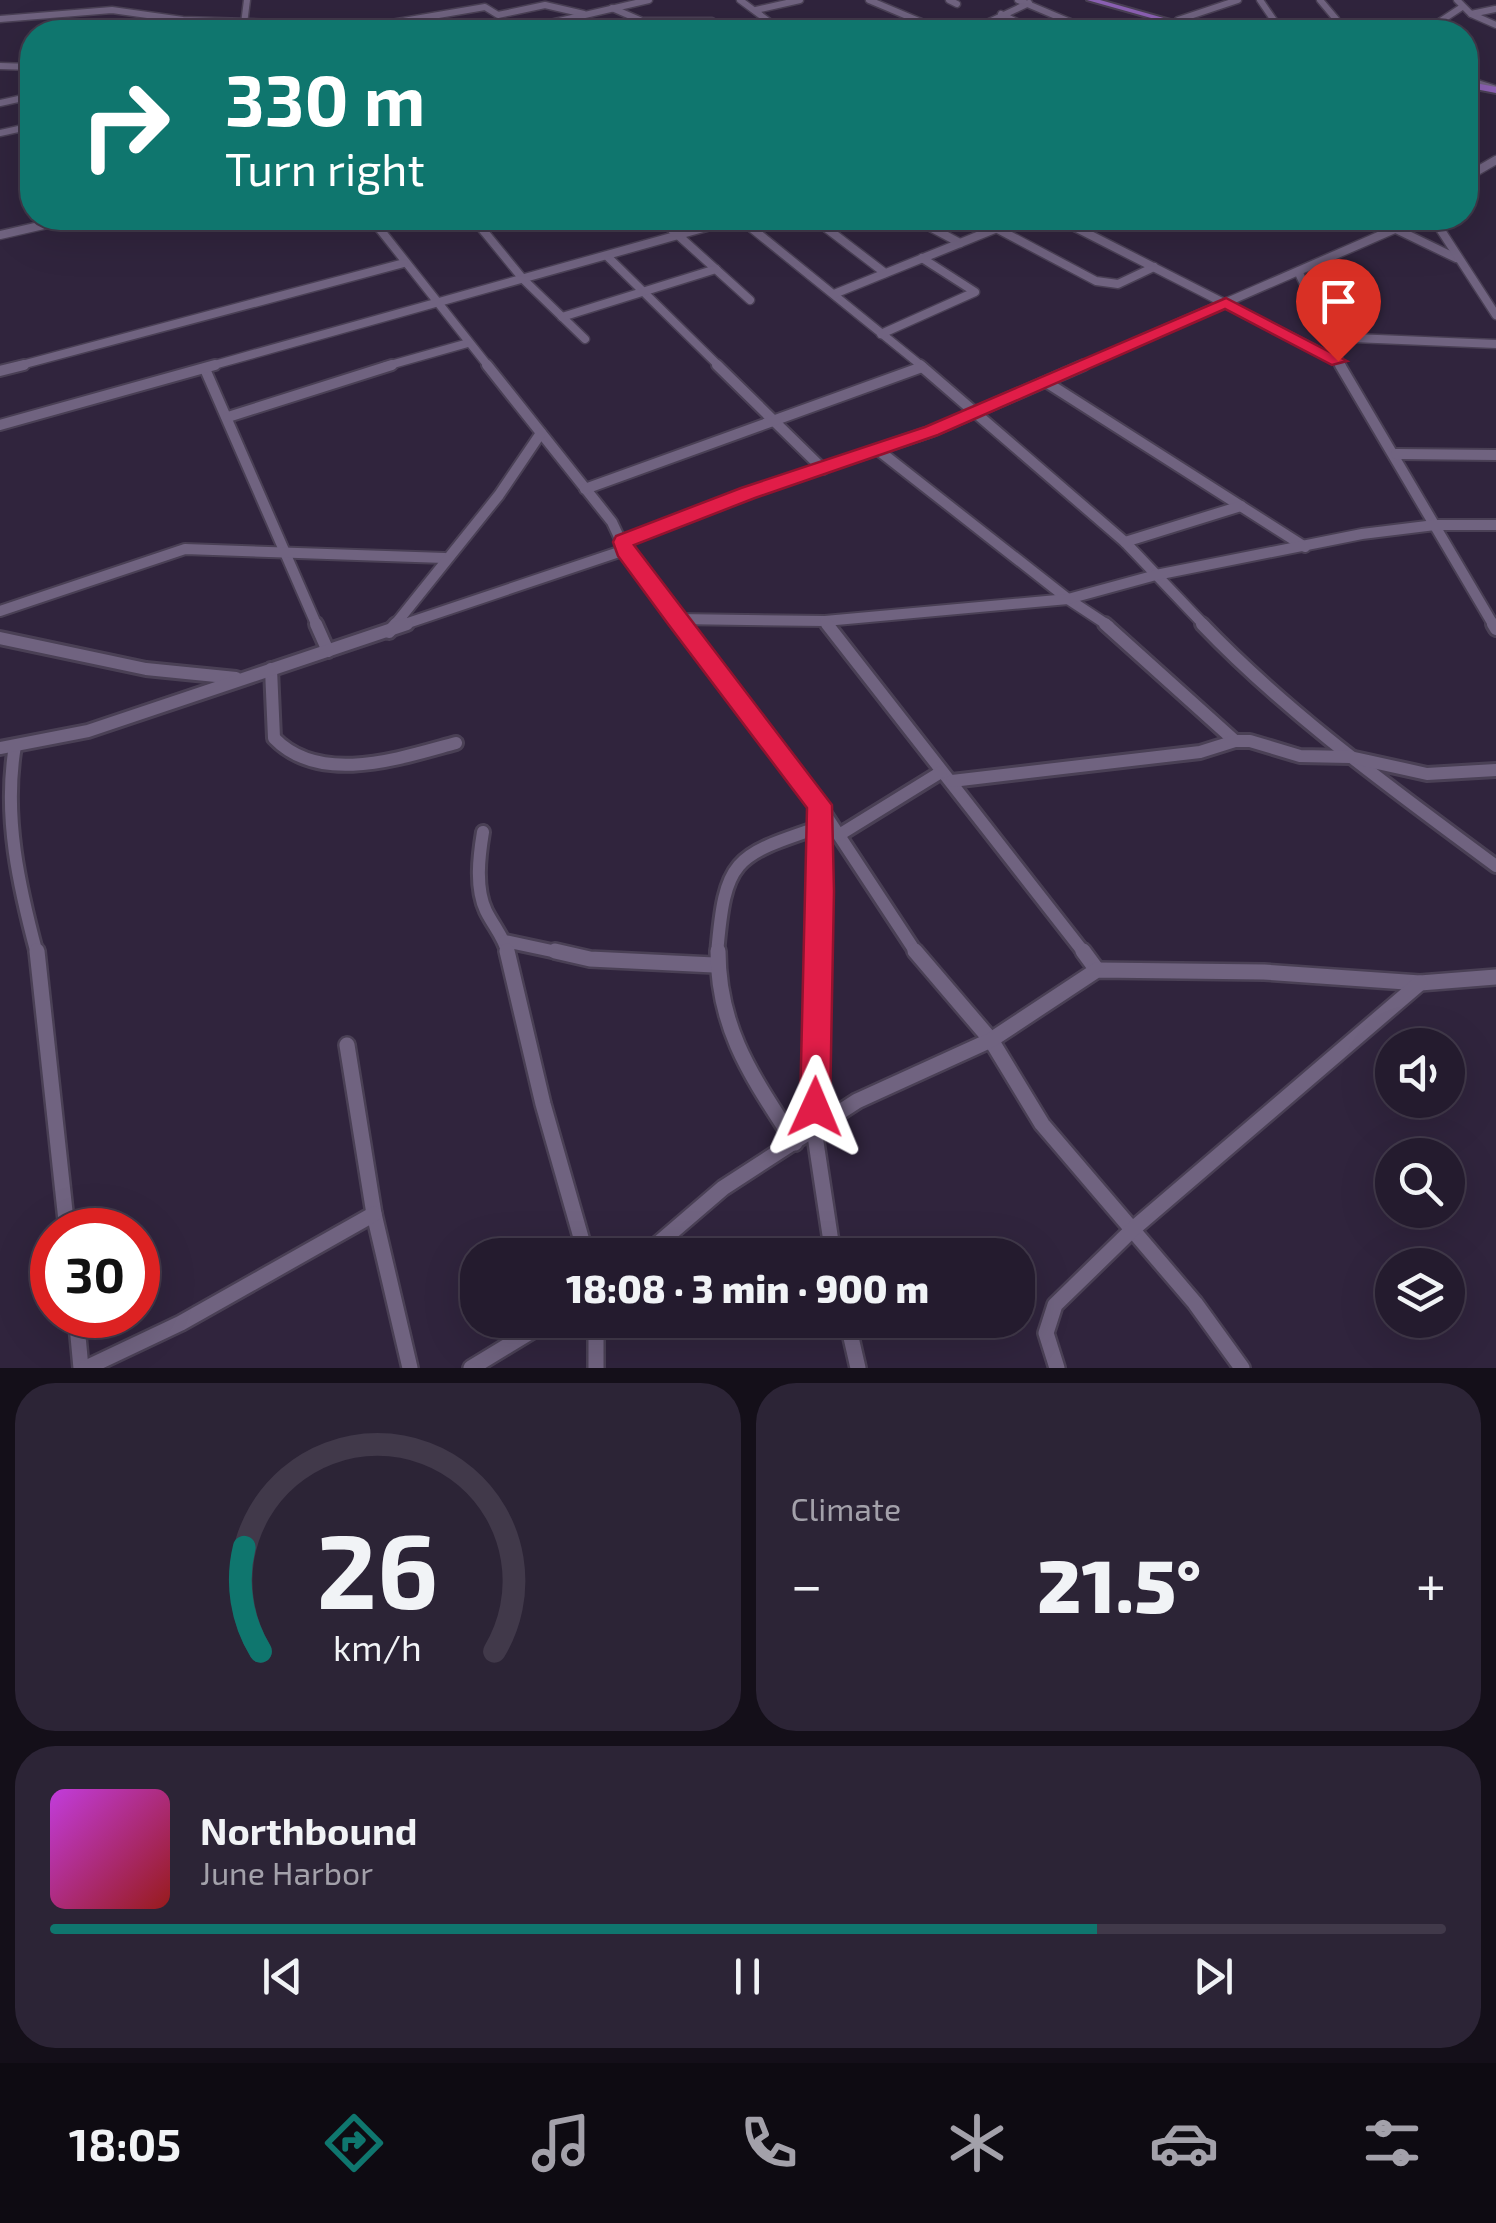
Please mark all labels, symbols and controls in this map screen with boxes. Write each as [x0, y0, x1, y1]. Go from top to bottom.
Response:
text: 330 m [225, 56, 425, 140]
icon: right [60, 60, 190, 190]
text: Turn right [225, 141, 425, 195]
pin [1296, 259, 1381, 362]
icon: arrive [1311, 274, 1366, 329]
map controls [1375, 1028, 1465, 1338]
button: sound [1375, 1028, 1465, 1118]
position arrow [763, 1055, 867, 1159]
button: search [1375, 1138, 1465, 1228]
speed limit sign: 30 [30, 1208, 160, 1338]
button: layers [1375, 1248, 1465, 1338]
text: 18:08 · 3 min · 900 m [566, 1265, 929, 1311]
text: Climate [791, 1489, 901, 1527]
text: 26 [317, 1505, 439, 1630]
text: 21.5° [1037, 1538, 1201, 1628]
text: − [791, 1550, 823, 1616]
text: + [1416, 1550, 1446, 1616]
text: km/h [333, 1625, 422, 1668]
text: Northbound [200, 1807, 418, 1853]
text: June Harbor [200, 1853, 373, 1891]
icon: previous [255, 1949, 310, 2004]
icon: pause [720, 1949, 775, 2004]
icon: next [1186, 1949, 1241, 2004]
icon: directions [319, 2108, 389, 2178]
icon: music [526, 2108, 596, 2178]
icon: phone [734, 2108, 804, 2178]
icon: climate [942, 2108, 1012, 2178]
icon: car [1149, 2108, 1219, 2178]
icon: filters [1357, 2108, 1427, 2178]
text: 18:05 [69, 2116, 181, 2170]

